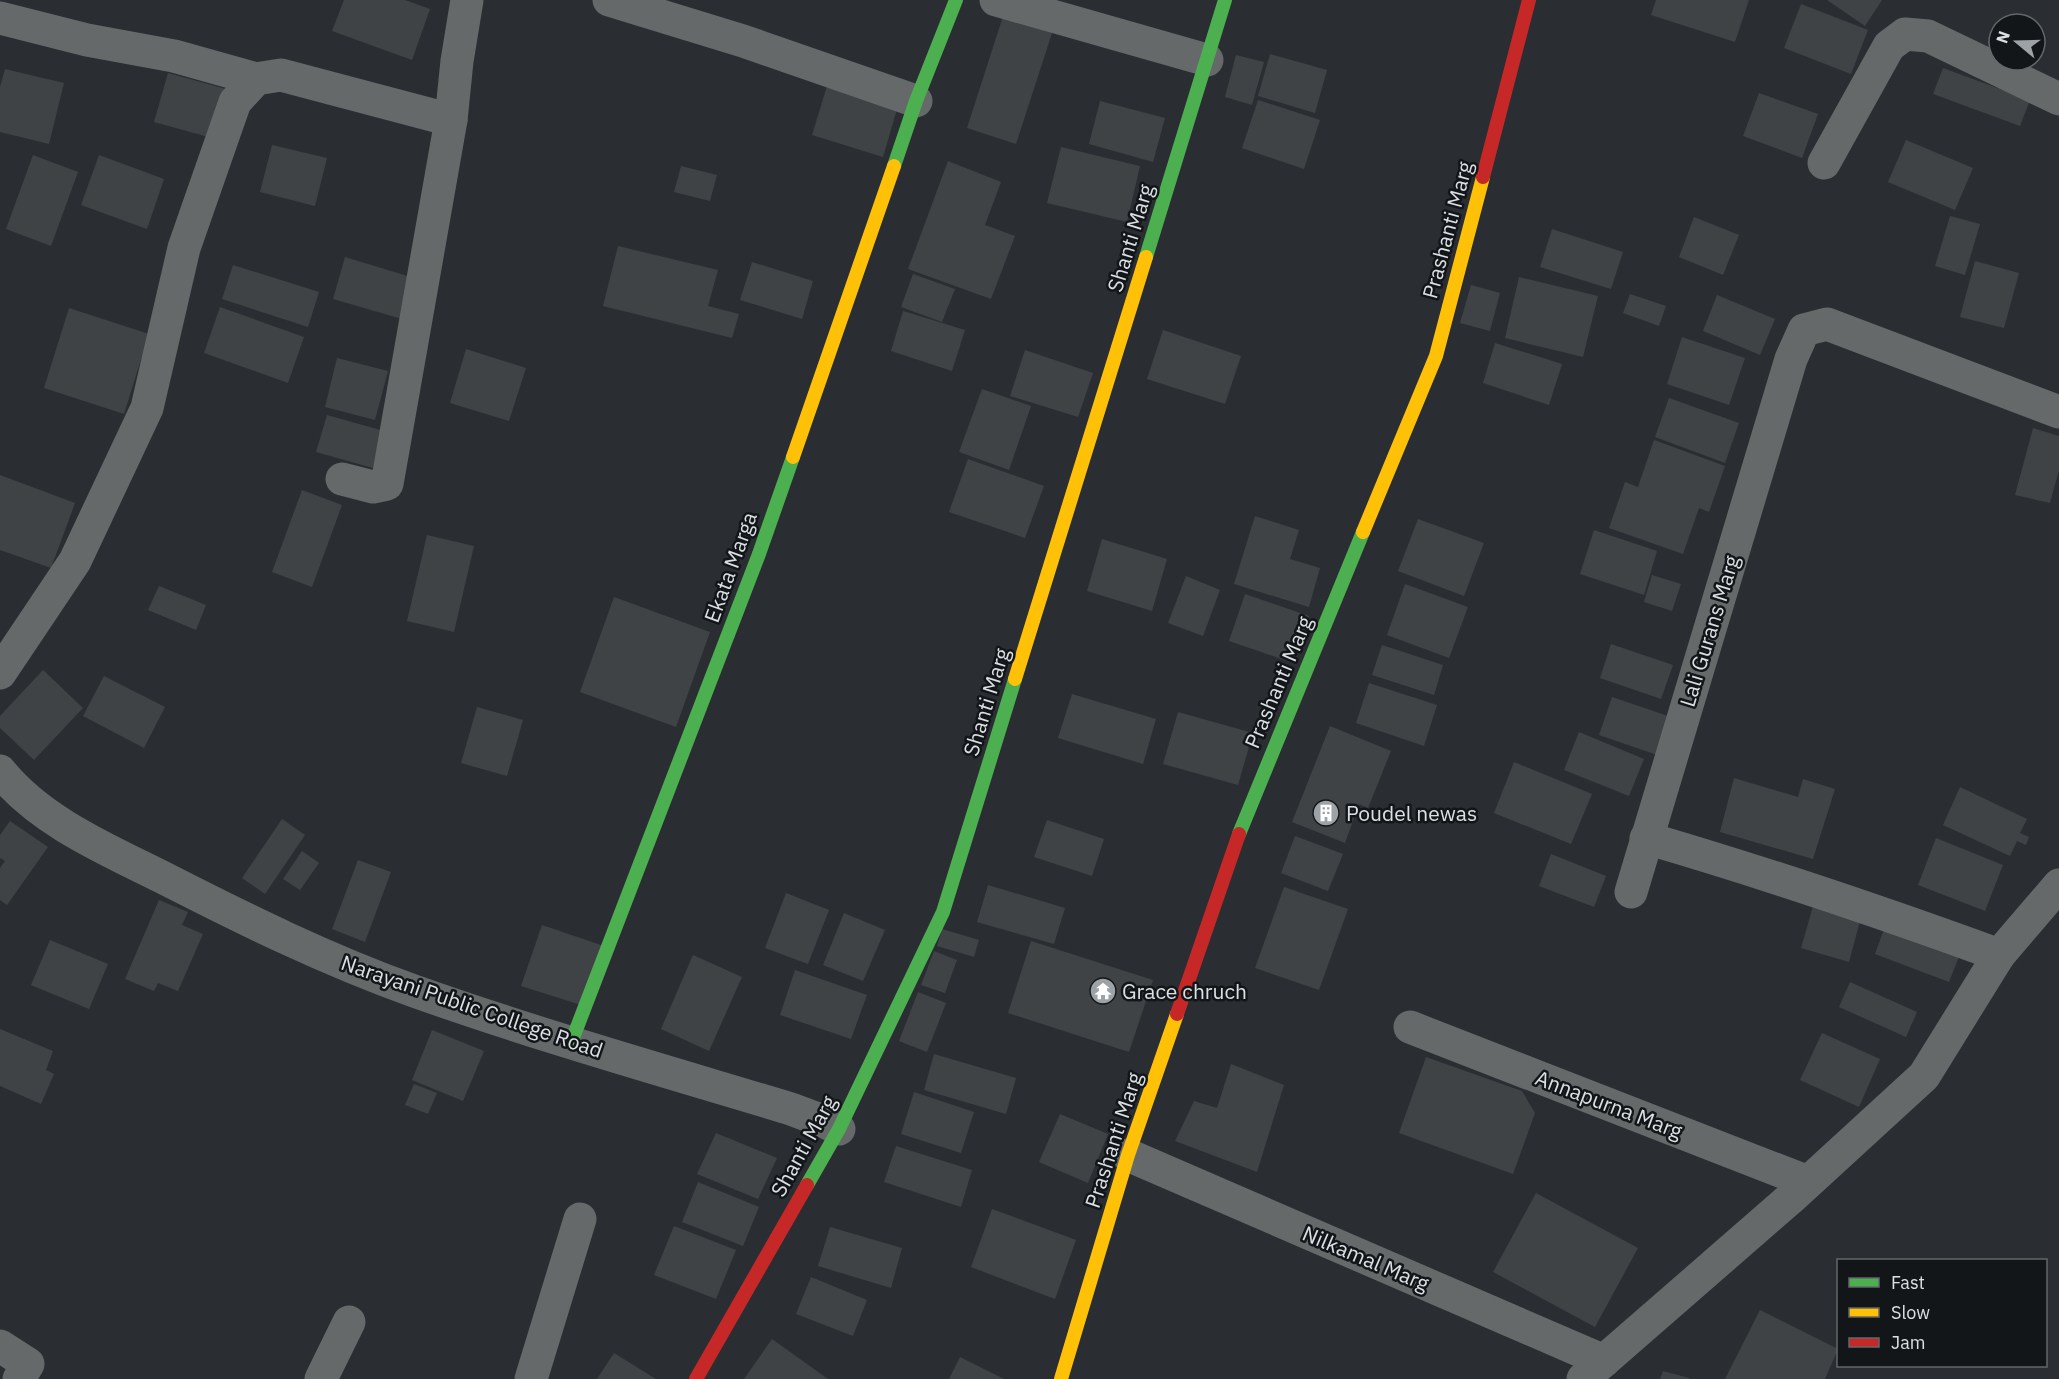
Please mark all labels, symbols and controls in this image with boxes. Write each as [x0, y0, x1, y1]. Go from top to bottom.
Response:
north arrow [1987, 12, 2047, 72]
text: N [1991, 28, 2014, 46]
street label: Prashanti Marg [1415, 158, 1479, 302]
street label: Shanti Marg [1100, 181, 1160, 295]
street label: Ekata Marga [697, 508, 763, 626]
street label: Lali Gurans Marg [1673, 552, 1745, 710]
street label: Prashanti Marg [1238, 612, 1318, 752]
street label: Shanti Marg [956, 645, 1016, 759]
building icon: Poudel newas [1311, 798, 1341, 828]
place label: Poudel newas [1346, 799, 1477, 827]
street label: Narayani Public College Road [337, 948, 607, 1064]
temple icon: Grace chruch [1088, 976, 1118, 1006]
place label: Grace chruch [1122, 977, 1247, 1005]
street label: Annapurna Marg [1532, 1063, 1686, 1145]
street label: Prashanti Marg [1078, 1069, 1148, 1211]
street label: Shanti Marg [764, 1090, 842, 1202]
street label: Nilkamal Marg [1298, 1219, 1434, 1297]
legend [1837, 1259, 2047, 1367]
text: Fast [1891, 1271, 1925, 1294]
text: Slow [1891, 1301, 1930, 1324]
text: Jam [1891, 1331, 1926, 1354]

